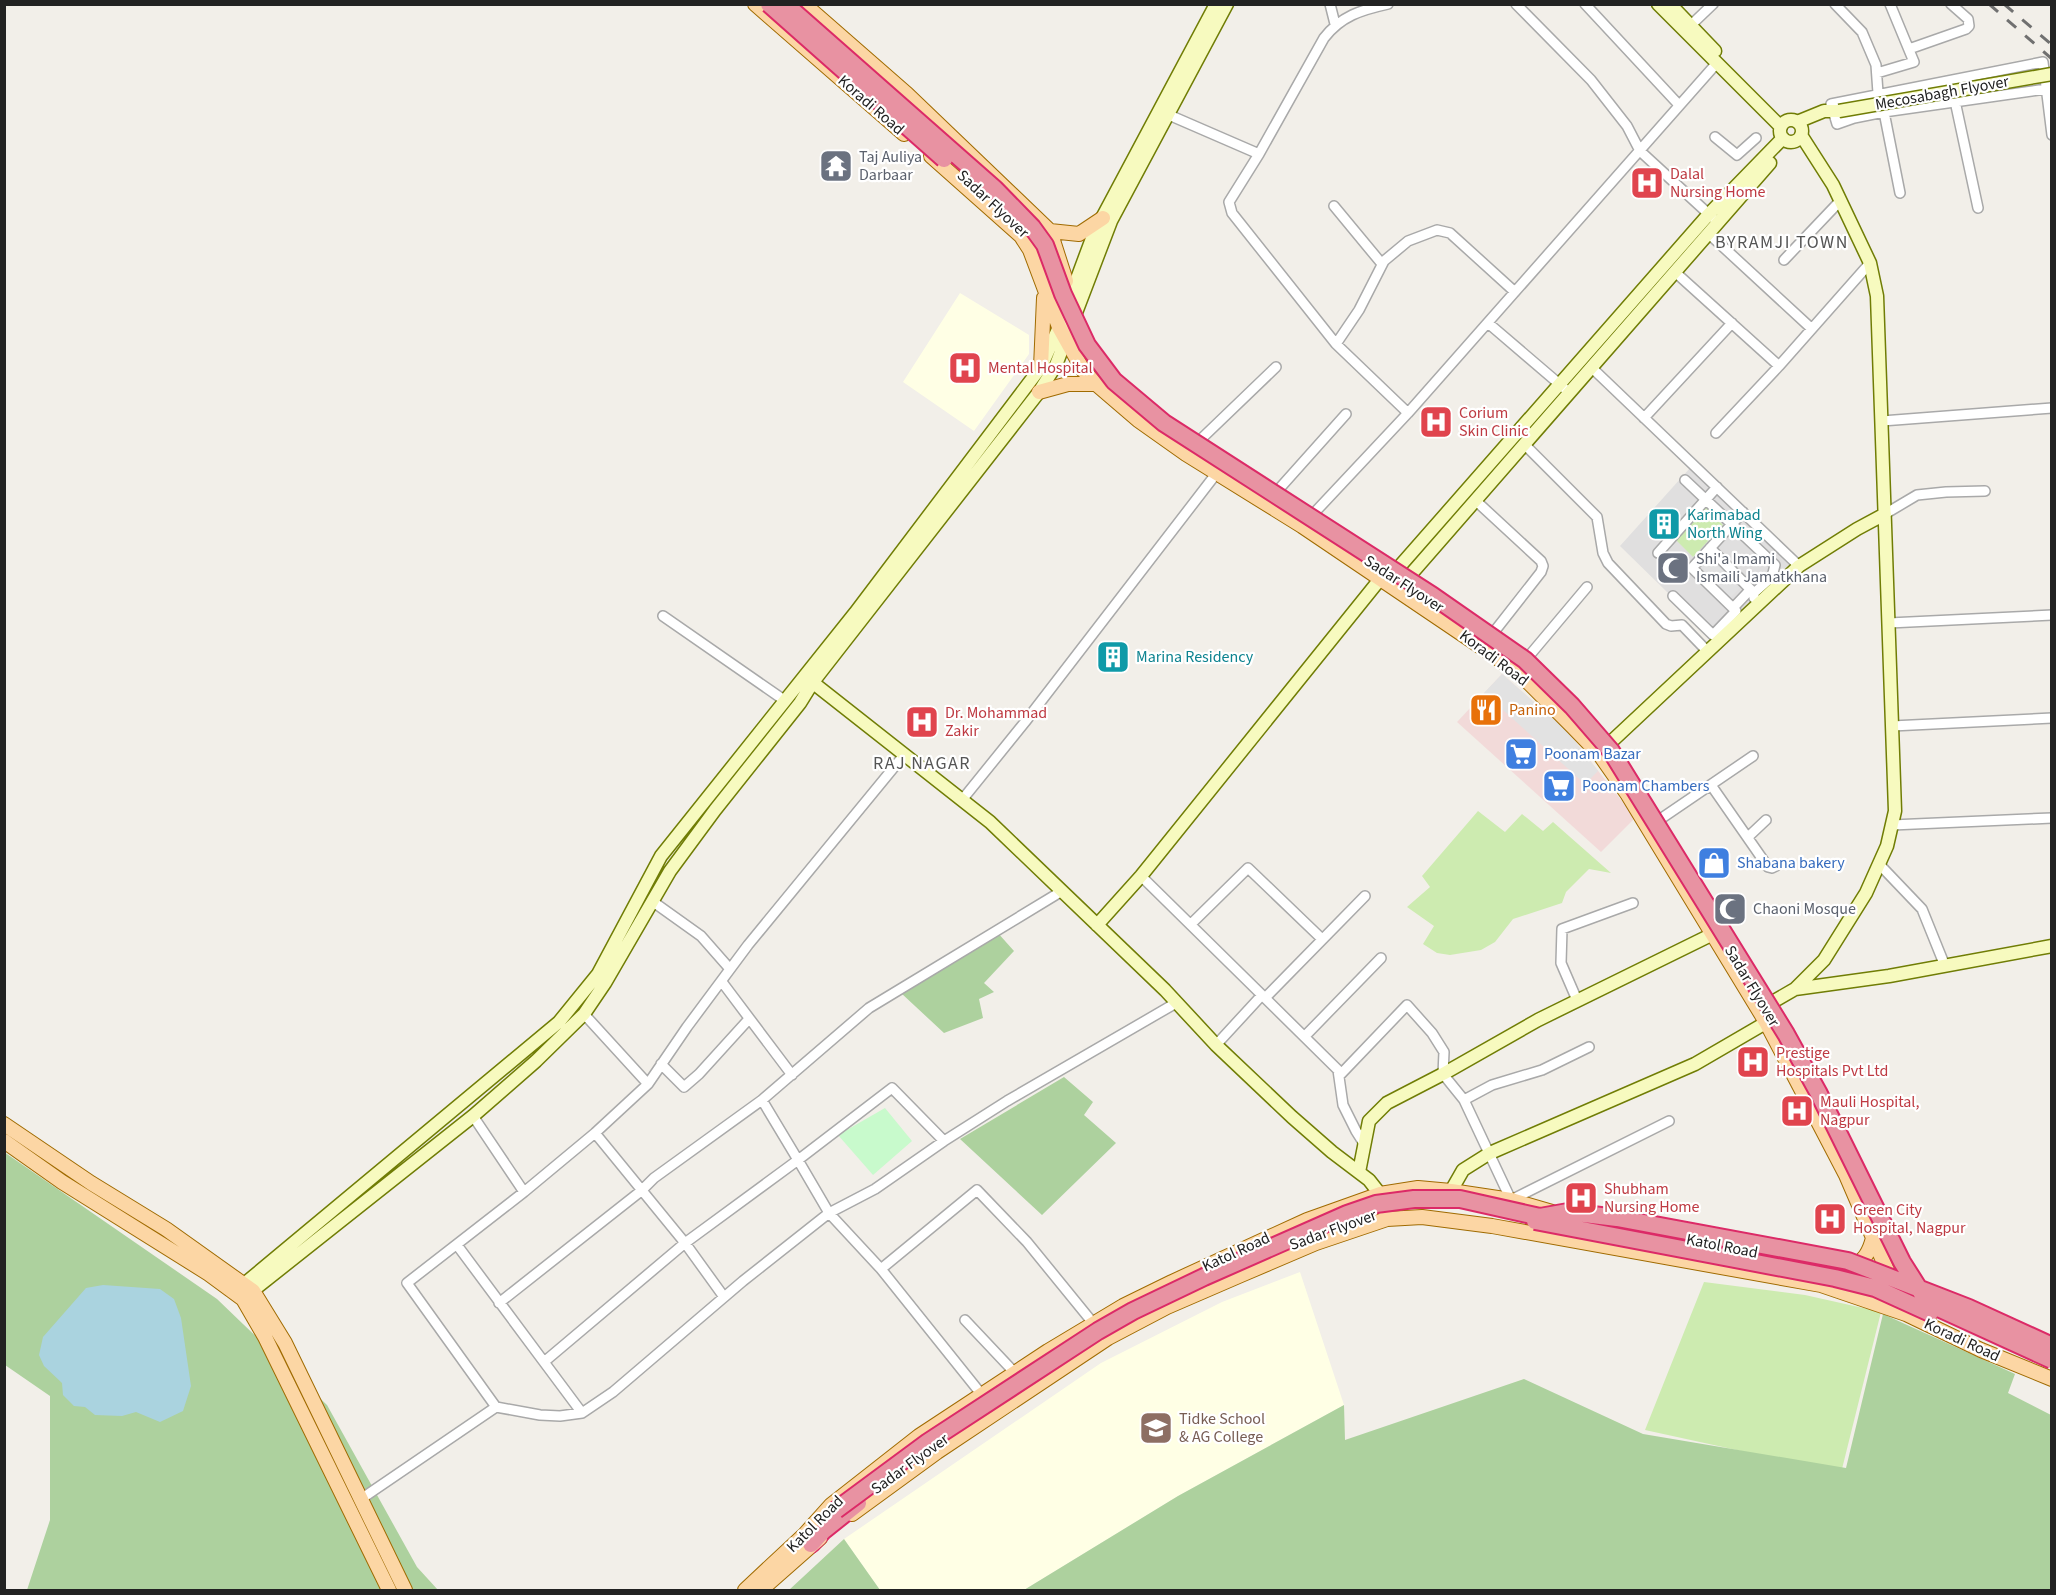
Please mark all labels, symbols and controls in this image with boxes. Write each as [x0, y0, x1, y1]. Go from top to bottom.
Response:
street label: Koradi Road [833, 70, 909, 140]
street label: Mecosabagh Flyover [1873, 70, 2011, 116]
place label: Taj Auliya Darbaar [859, 146, 922, 186]
temple icon: Taj Auliya Darbaar [818, 148, 854, 184]
place label: Dalal Nursing Home [1670, 163, 1766, 203]
street label: Sadar Flyover [952, 165, 1034, 243]
hospital icon: Dalal Nursing Home [1629, 165, 1665, 201]
district label: BYRAMJI TOWN [1715, 230, 1849, 255]
hospital icon: Mental Hospital [947, 350, 983, 386]
place label: Mental Hospital [988, 357, 1093, 379]
place label: Corium Skin Clinic [1459, 402, 1529, 442]
hospital icon: Corium Skin Clinic [1418, 404, 1454, 440]
place label: Karimabad North Wing [1687, 504, 1762, 544]
building icon: Karimabad North Wing [1646, 506, 1682, 542]
place label: Shi'a Imami Ismaili Jamatkhana [1696, 548, 1827, 588]
street label: Sadar Flyover [1360, 550, 1449, 618]
mosque icon: Shi'a Imami Ismaili Jamatkhana [1655, 550, 1691, 586]
street label: Koradi Road [1455, 625, 1533, 691]
building icon: Marina Residency [1095, 639, 1131, 675]
place label: Marina Residency [1136, 646, 1254, 668]
restaurant icon: Panino [1468, 692, 1504, 728]
place label: Panino [1509, 699, 1556, 721]
place label: Dr. Mohammad Zakir [945, 702, 1047, 742]
hospital icon: Dr. Mohammad Zakir [904, 704, 940, 740]
supermarket icon: Poonam Bazar [1503, 736, 1539, 772]
place label: Poonam Bazar [1544, 743, 1641, 765]
district label: RAJ NAGAR [873, 751, 971, 776]
supermarket icon: Poonam Chambers [1541, 768, 1577, 804]
place label: Poonam Chambers [1582, 775, 1710, 797]
shop icon: Shabana bakery [1696, 845, 1732, 881]
place label: Shabana bakery [1737, 852, 1845, 874]
mosque icon: Chaoni Mosque [1712, 891, 1748, 927]
place label: Chaoni Mosque [1753, 898, 1856, 920]
street label: Sadar Flyover [1719, 941, 1785, 1031]
place label: Prestige Hospitals Pvt Ltd [1776, 1042, 1888, 1082]
hospital icon: Prestige Hospitals Pvt Ltd [1735, 1044, 1771, 1080]
place label: Mauli Hospital, Nagpur [1820, 1091, 1919, 1131]
hospital icon: Mauli Hospital, Nagpur [1779, 1093, 1815, 1129]
place label: Shubham Nursing Home [1604, 1178, 1700, 1218]
hospital icon: Shubham Nursing Home [1563, 1180, 1599, 1216]
place label: Green City Hospital, Nagpur [1853, 1199, 1966, 1239]
hospital icon: Green City Hospital, Nagpur [1812, 1201, 1848, 1237]
street label: Sadar Flyover [1286, 1204, 1380, 1256]
street label: Katol Road [1198, 1227, 1274, 1277]
street label: Katol Road [1684, 1228, 1760, 1264]
street label: Koradi Road [1920, 1313, 2004, 1367]
place label: Tidke School & AG College [1179, 1408, 1265, 1448]
school or university icon: Tidke School & AG College [1138, 1410, 1174, 1446]
street label: Sadar Flyover [867, 1428, 954, 1500]
street label: Katol Road [782, 1491, 848, 1557]

